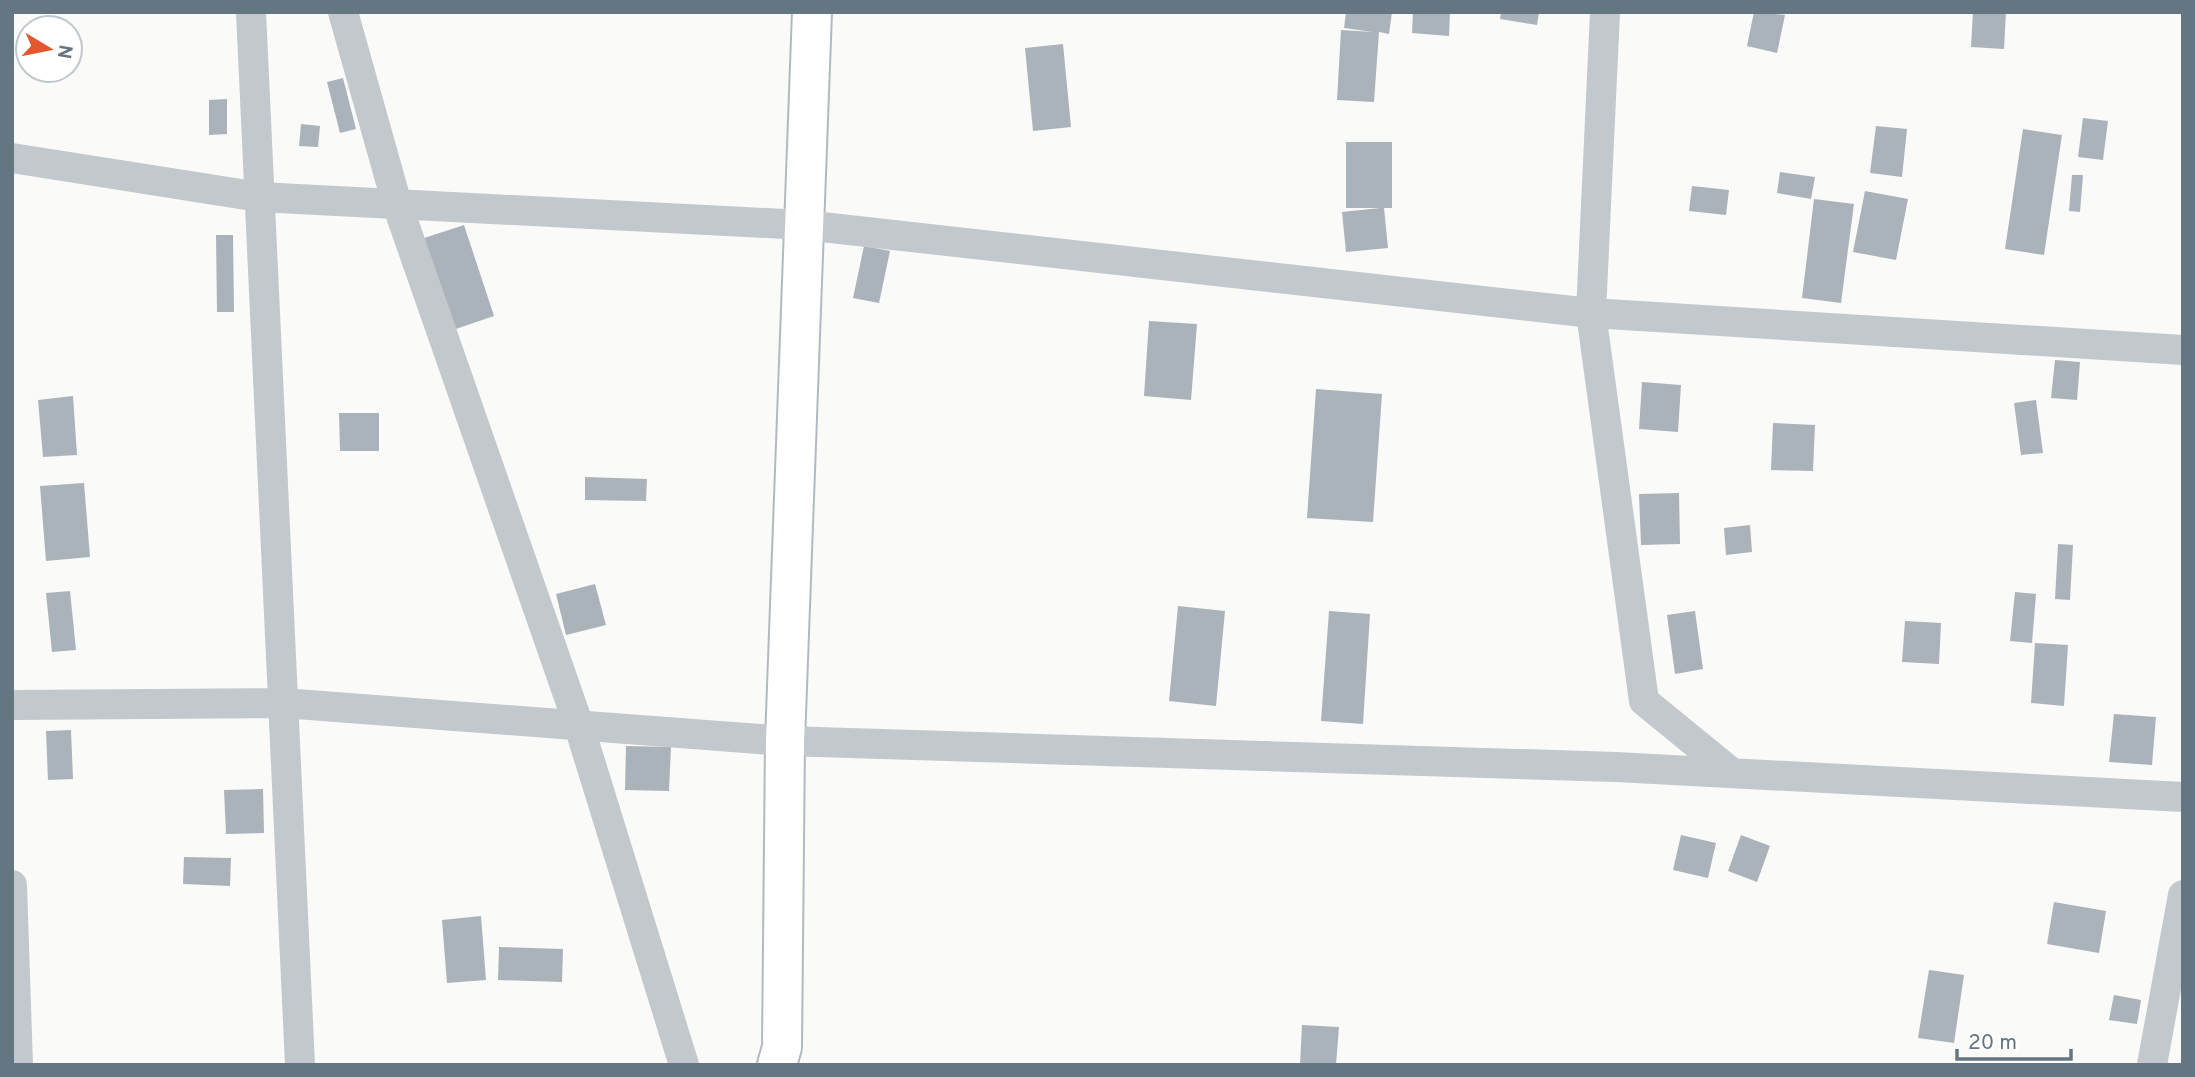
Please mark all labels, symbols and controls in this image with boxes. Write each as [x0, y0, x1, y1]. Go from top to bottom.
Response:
north arrow [14, 14, 84, 84]
text: N [51, 43, 77, 60]
scale bar [1957, 1018, 2071, 1062]
text: 20 m [1968, 1030, 2017, 1057]

